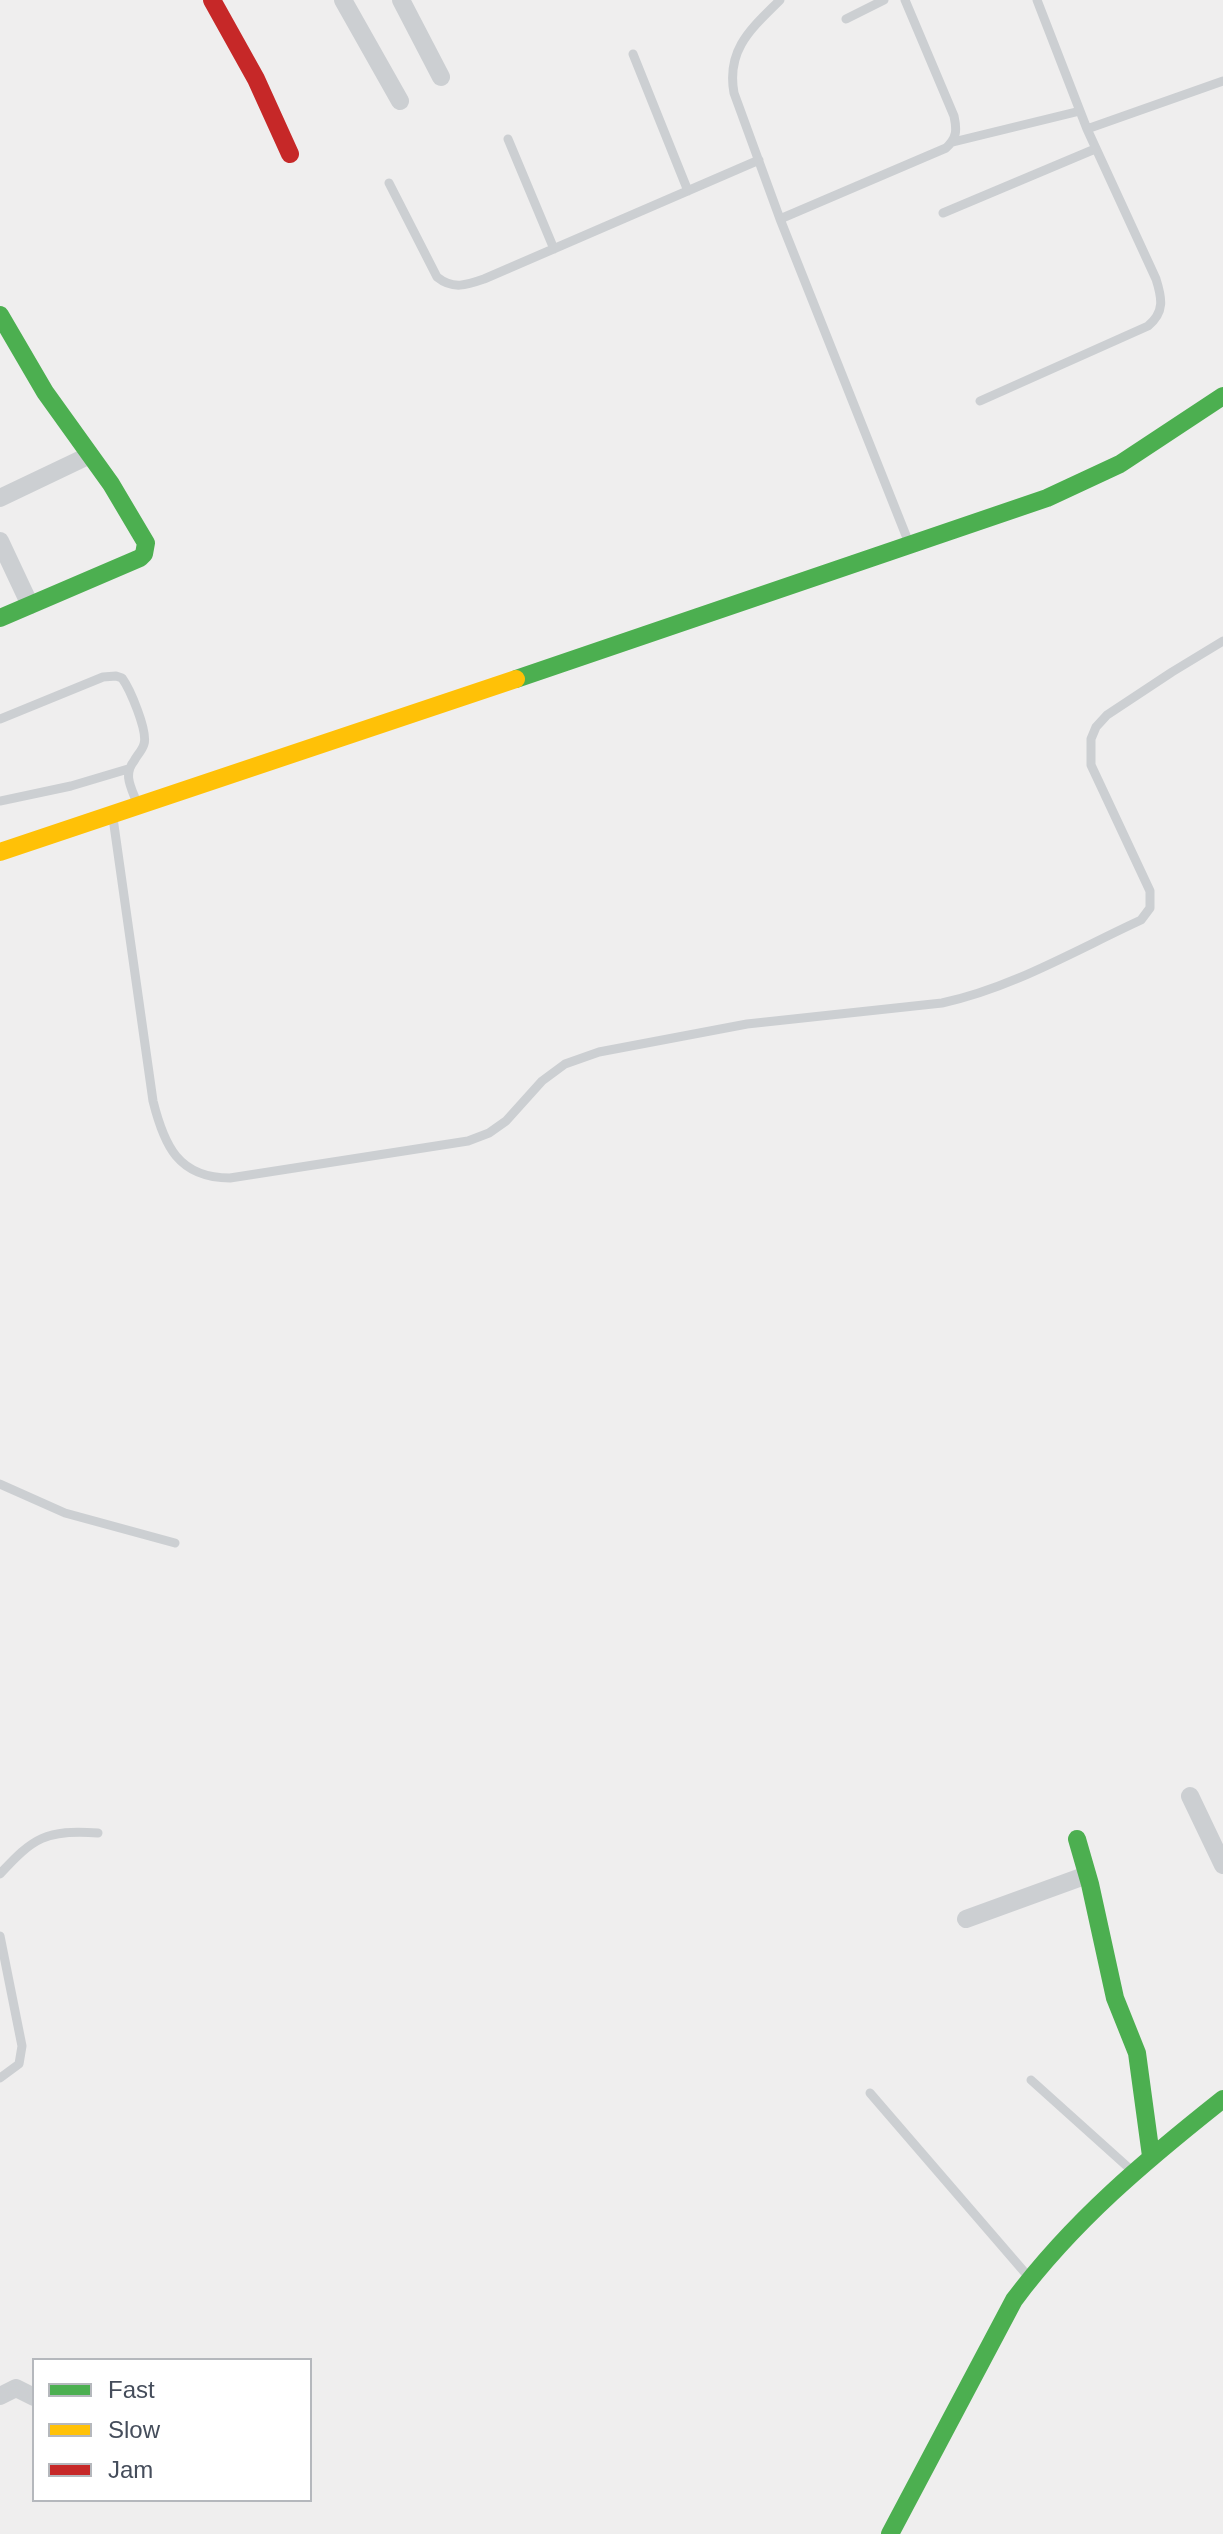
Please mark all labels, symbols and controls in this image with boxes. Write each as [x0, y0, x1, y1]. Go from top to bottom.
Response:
legend [32, 2358, 312, 2502]
text: Fast [108, 2376, 155, 2403]
text: Slow [108, 2416, 160, 2443]
text: Jam [108, 2456, 153, 2483]

